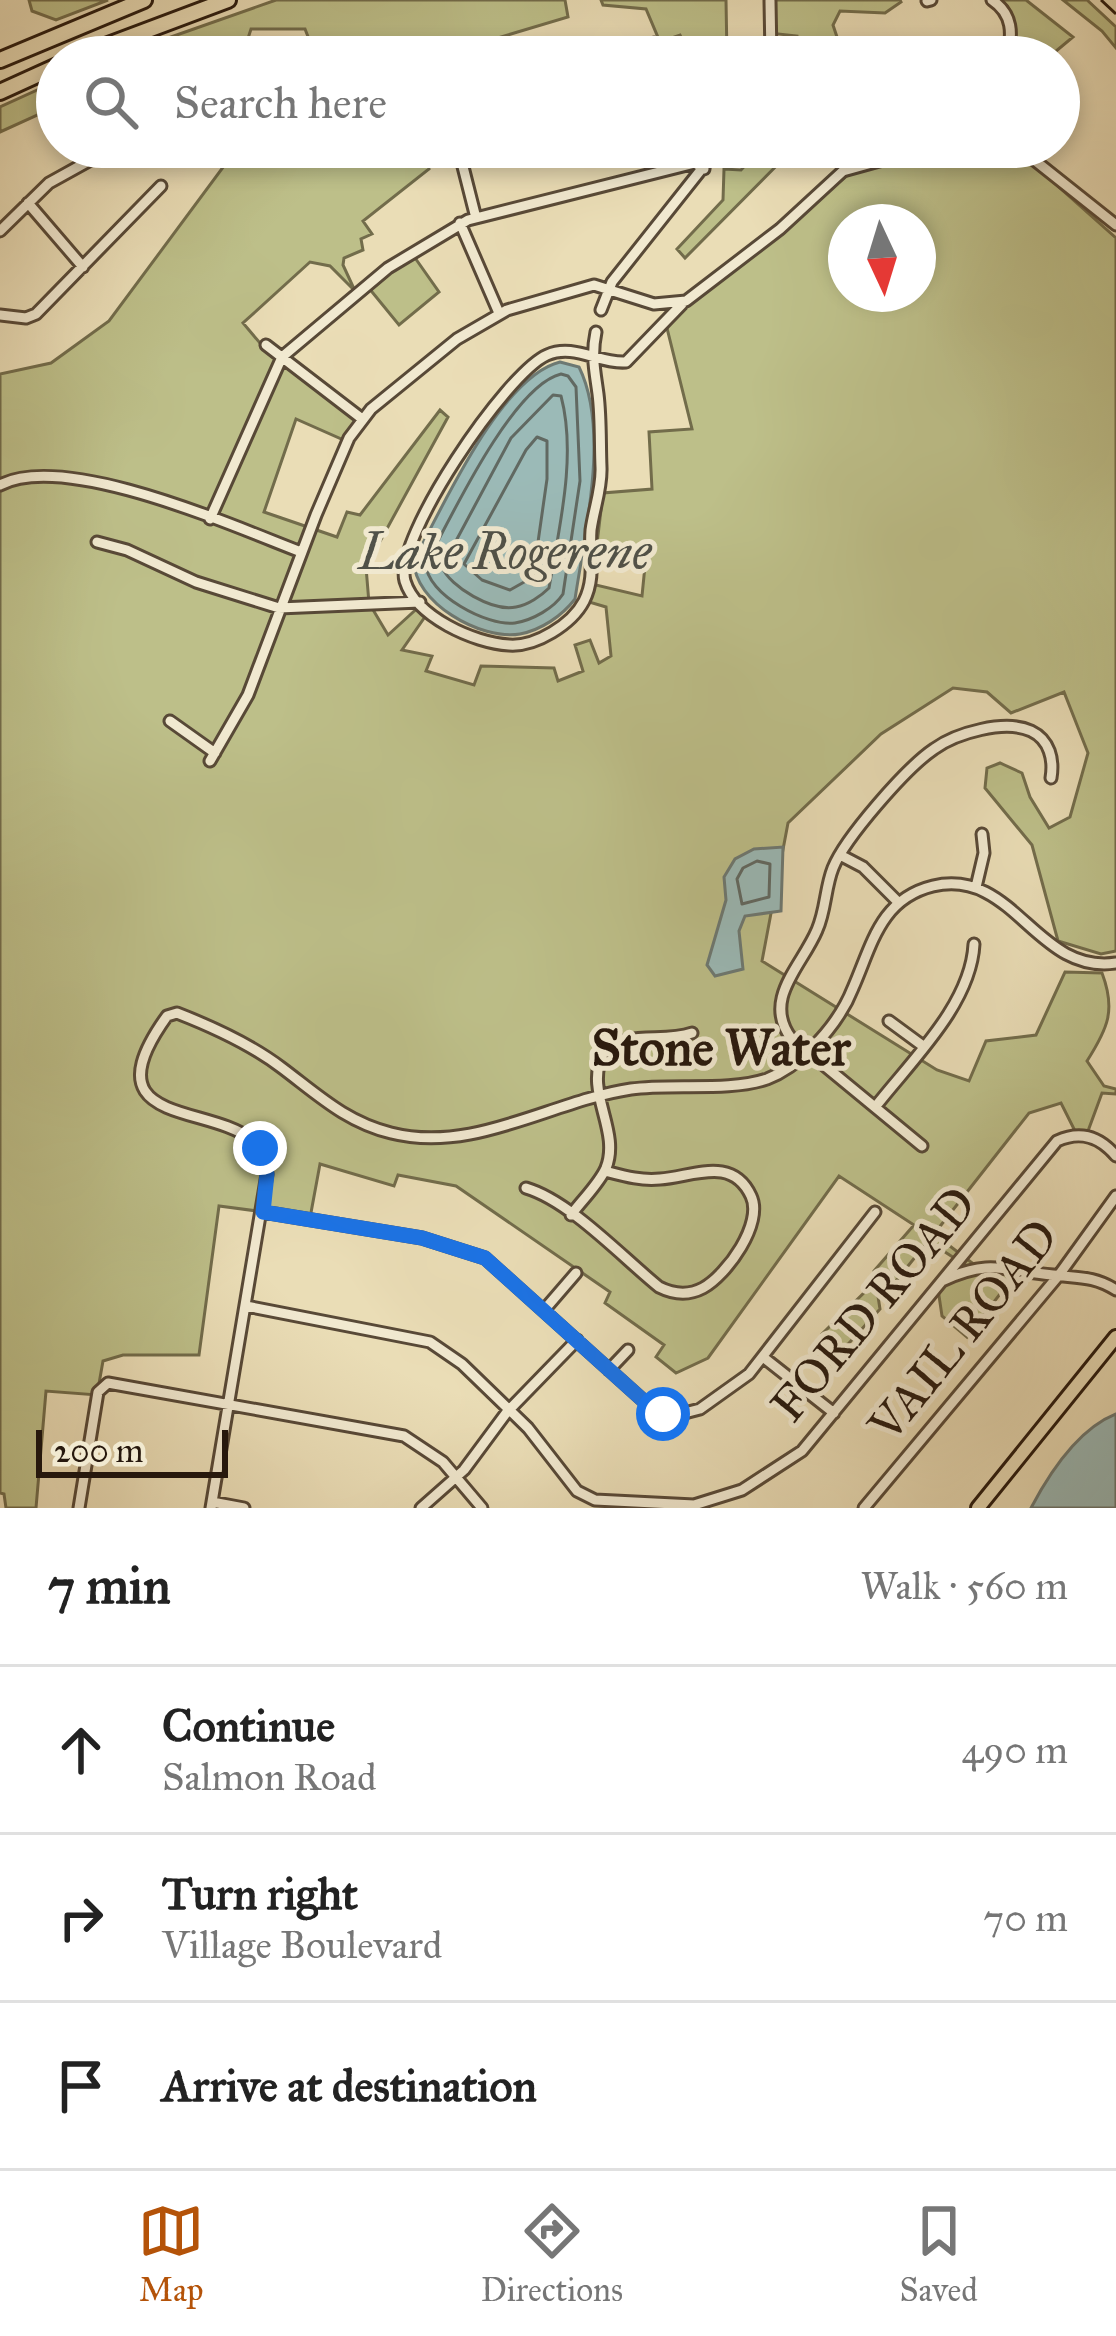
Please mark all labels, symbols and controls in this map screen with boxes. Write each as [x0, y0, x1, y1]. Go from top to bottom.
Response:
search box [36, 36, 1080, 168]
icon: search [78, 69, 144, 135]
text: Search here [174, 75, 387, 130]
north arrow [828, 204, 936, 312]
water label: Lake Rogerene [357, 521, 652, 583]
district label: Stone Water [591, 1017, 851, 1079]
route end [233, 1121, 287, 1175]
street label: FORD ROAD [758, 1175, 988, 1433]
street label: VAIL ROAD [855, 1207, 1070, 1453]
route start [636, 1387, 690, 1441]
scale bar [36, 1424, 228, 1477]
text: 200 m [54, 1431, 144, 1471]
text: 7 min [48, 1555, 171, 1617]
text: Walk · 560 m [860, 1562, 1068, 1610]
text: Continue [162, 1698, 335, 1753]
icon: ahead [48, 1717, 114, 1783]
text: 490 m [961, 1726, 1068, 1774]
text: Salmon Road [162, 1753, 377, 1801]
text: Turn right [162, 1866, 358, 1921]
icon: right [48, 1885, 114, 1951]
text: 70 m [983, 1894, 1068, 1942]
text: Village Boulevard [162, 1921, 442, 1969]
icon: arrive [48, 2053, 114, 2119]
text: Arrive at destination [162, 2058, 537, 2113]
tab: Map [138, 2198, 204, 2310]
tab: Directions [481, 2198, 623, 2310]
tab: Saved [899, 2198, 978, 2310]

